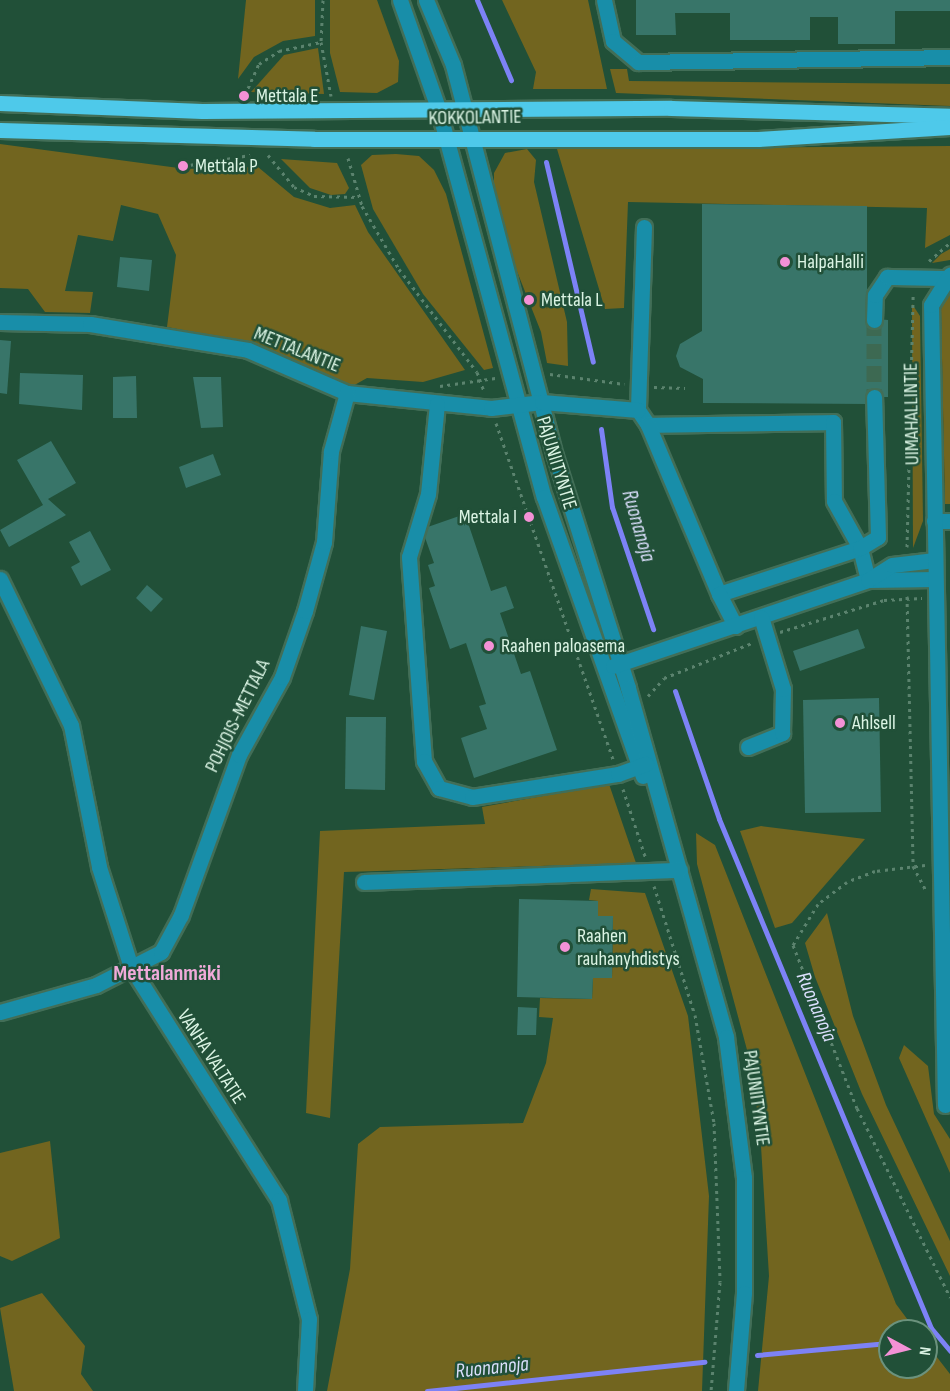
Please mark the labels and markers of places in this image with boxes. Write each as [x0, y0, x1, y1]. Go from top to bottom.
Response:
place label: Mettala E [256, 84, 318, 108]
marker: Mettala E [237, 89, 251, 103]
place label: Mettala P [195, 154, 258, 178]
marker: Mettala P [176, 159, 190, 173]
place label: HalpaHalli [797, 250, 864, 274]
marker: HalpaHalli [778, 255, 792, 269]
place label: Mettala L [541, 288, 603, 312]
marker: Mettala L [522, 293, 536, 307]
place label: Mettala I [459, 505, 517, 529]
marker: Mettala I [522, 510, 536, 524]
place label: Raahen paloasema [501, 634, 625, 658]
marker: Raahen paloasema [482, 639, 496, 653]
place label: Ahlsell [852, 711, 896, 735]
marker: Ahlsell [833, 716, 847, 730]
place label: Raahen rauhanyhdistys [577, 924, 680, 971]
marker: Raahen rauhanyhdistys [558, 940, 572, 954]

